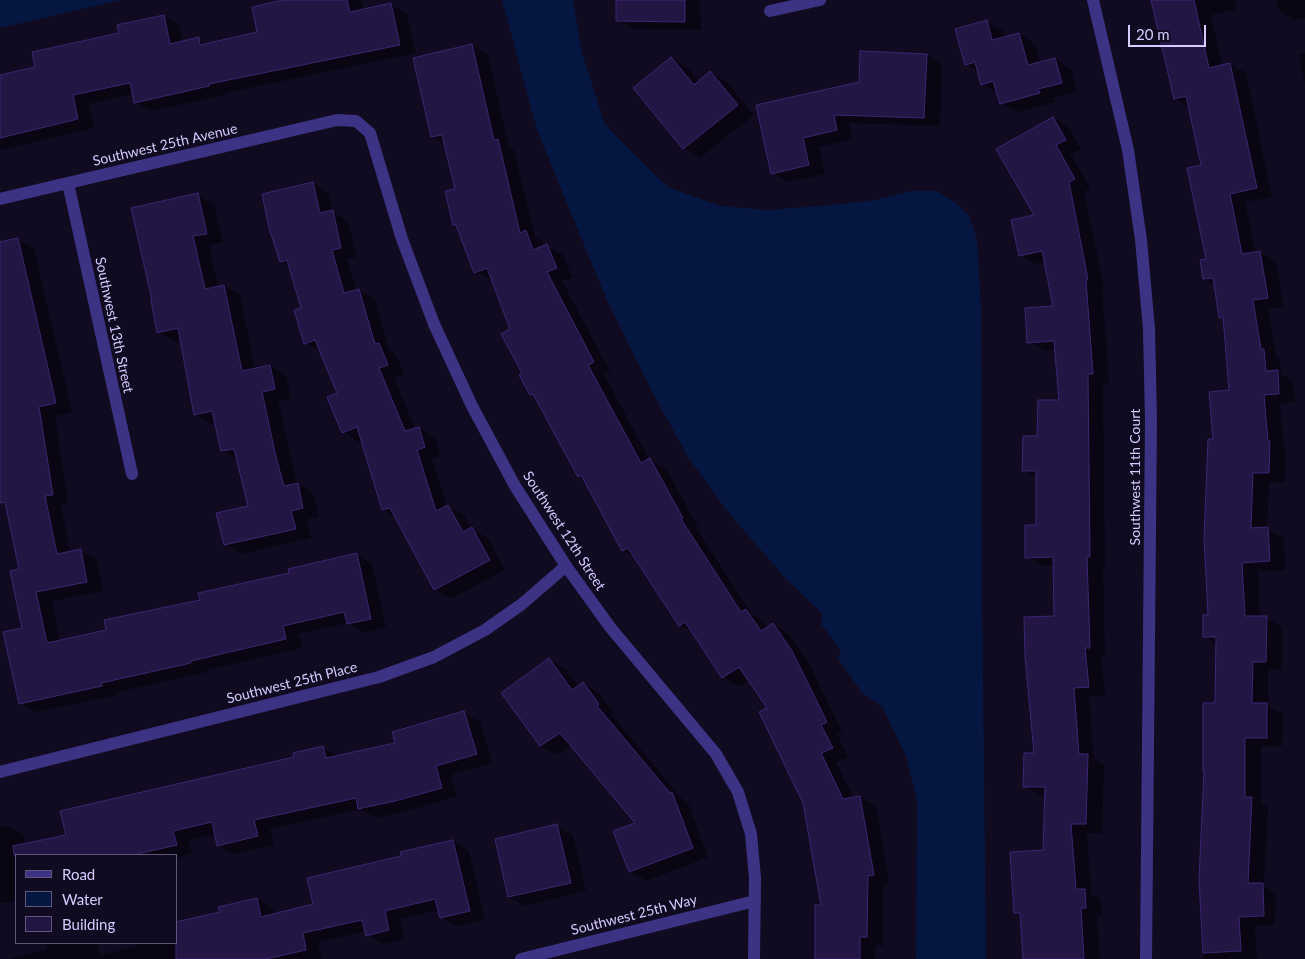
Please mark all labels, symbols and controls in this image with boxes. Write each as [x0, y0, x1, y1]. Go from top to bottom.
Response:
scale bar [1130, 15, 1208, 47]
text: 20 m [1136, 25, 1170, 43]
street label: Southwest 25th Avenue [91, 120, 239, 170]
street label: Southwest 13th Street [91, 255, 137, 395]
street label: Southwest 11th Court [1127, 409, 1143, 545]
street label: Southwest 12th Street [519, 468, 609, 594]
street label: Southwest 25th Place [225, 659, 359, 707]
legend [15, 854, 178, 944]
text: Road [62, 865, 95, 883]
text: Water [62, 890, 103, 908]
street label: Southwest 25th Way [569, 891, 699, 939]
text: Building [62, 915, 115, 933]

